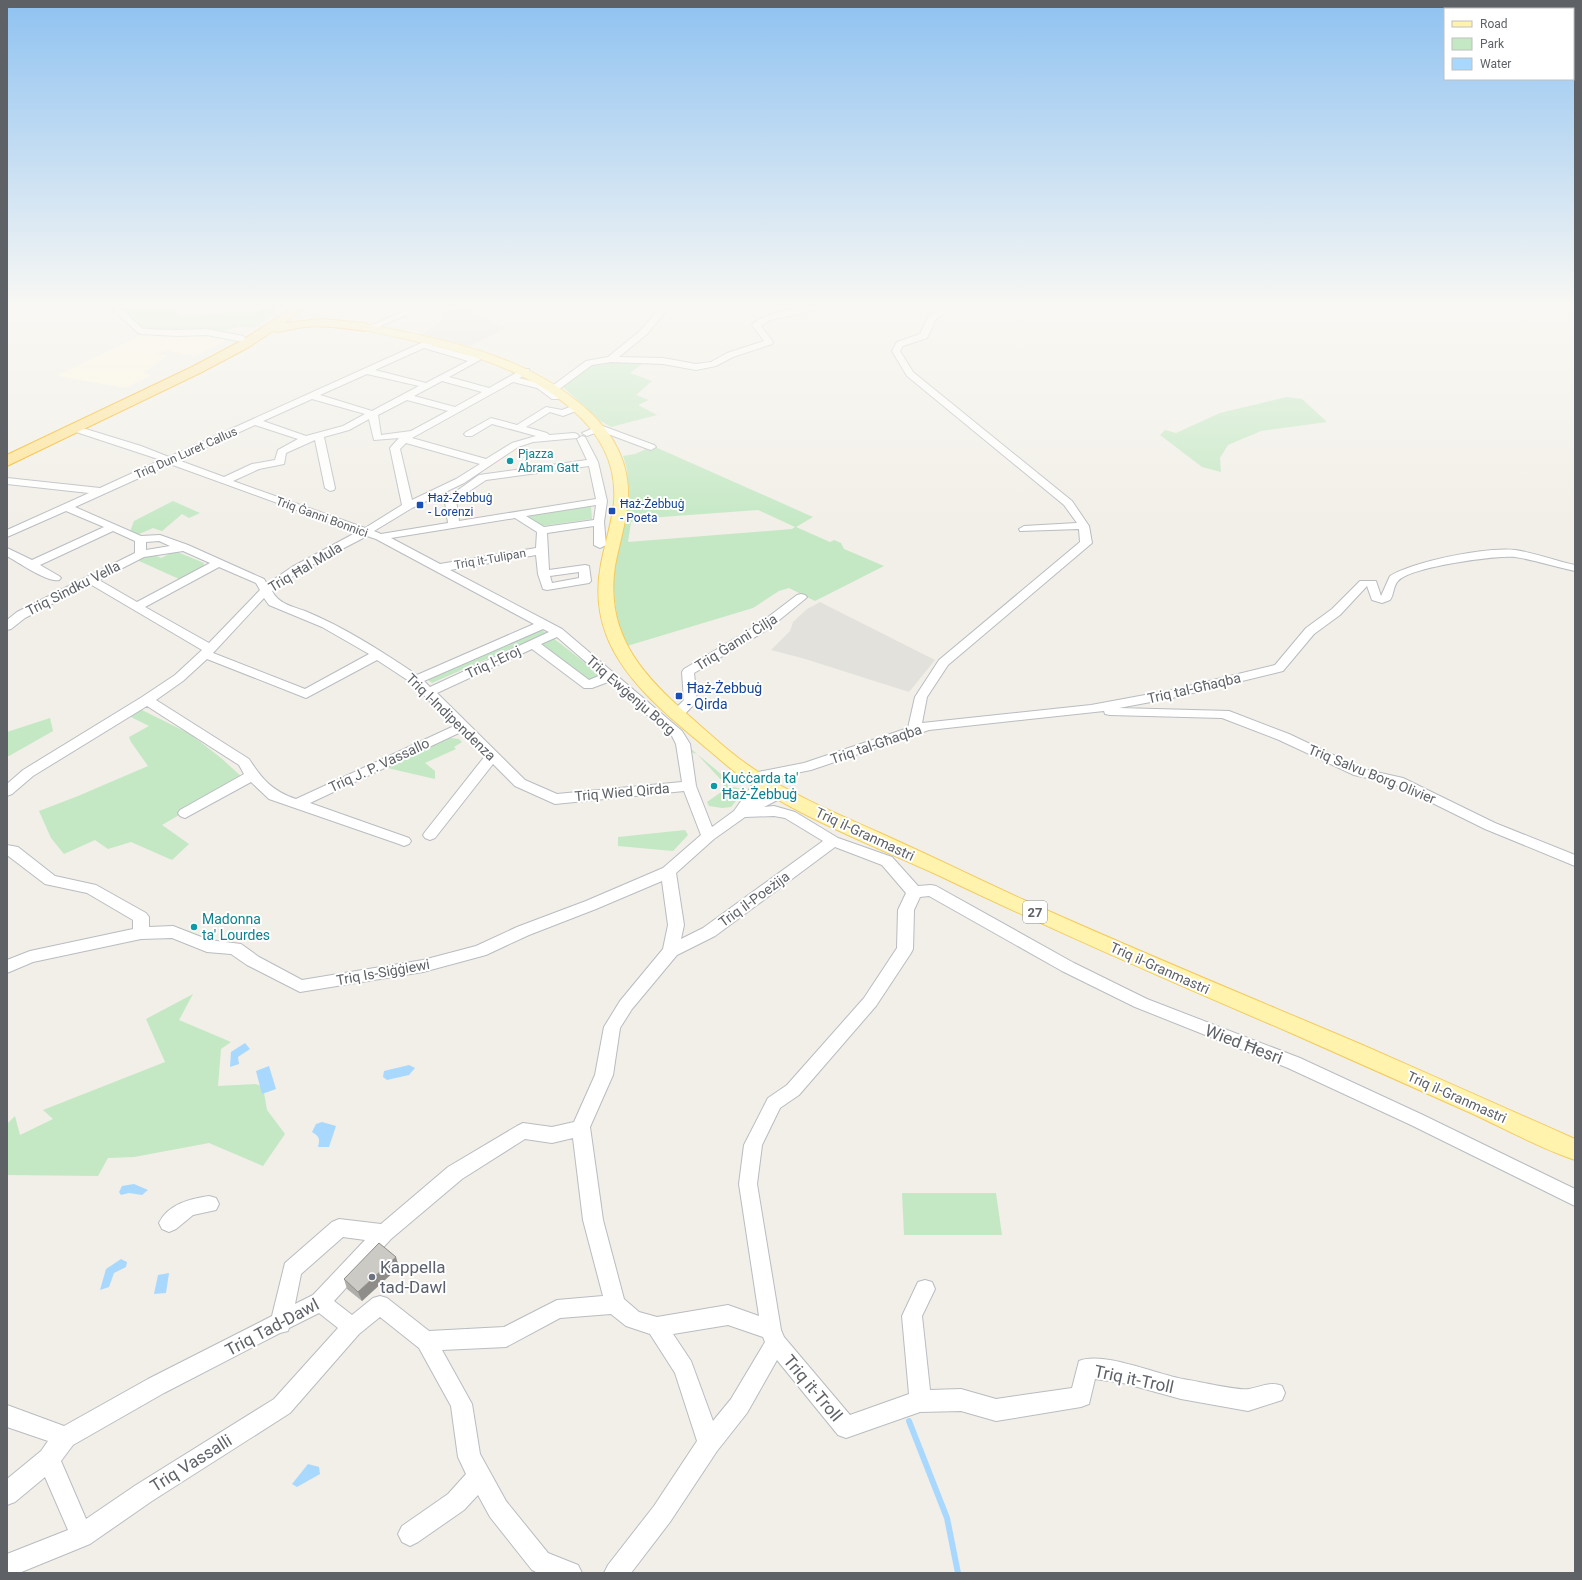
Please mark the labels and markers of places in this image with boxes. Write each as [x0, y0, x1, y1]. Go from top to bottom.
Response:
place label: Pjazza Abram Gatt [518, 447, 579, 475]
marker: Pjazza Abram Gatt [505, 456, 515, 466]
place label: Ħaż-Żebbuġ - Lorenzi [428, 490, 492, 519]
place label: Ħaż-Żebbuġ - Poeta [620, 496, 684, 525]
marker: Ħaż-Żebbuġ - Lorenzi [415, 500, 425, 510]
marker: Ħaż-Żebbuġ - Poeta [607, 506, 617, 516]
place label: Ħaż-Żebbuġ - Qirda [687, 680, 762, 712]
marker: Ħaż-Żebbuġ - Qirda [674, 691, 684, 701]
place label: Kuċċarda ta' Ħaż-Żebbuġ [722, 770, 798, 802]
marker: Kuċċarda ta' Ħaż-Żebbuġ [709, 781, 719, 791]
place label: Madonna ta' Lourdes [202, 911, 270, 943]
marker: Madonna ta' Lourdes [189, 922, 199, 932]
place label: Kappella tad-Dawl [380, 1257, 446, 1297]
marker: Kappella tad-Dawl [367, 1272, 377, 1282]

